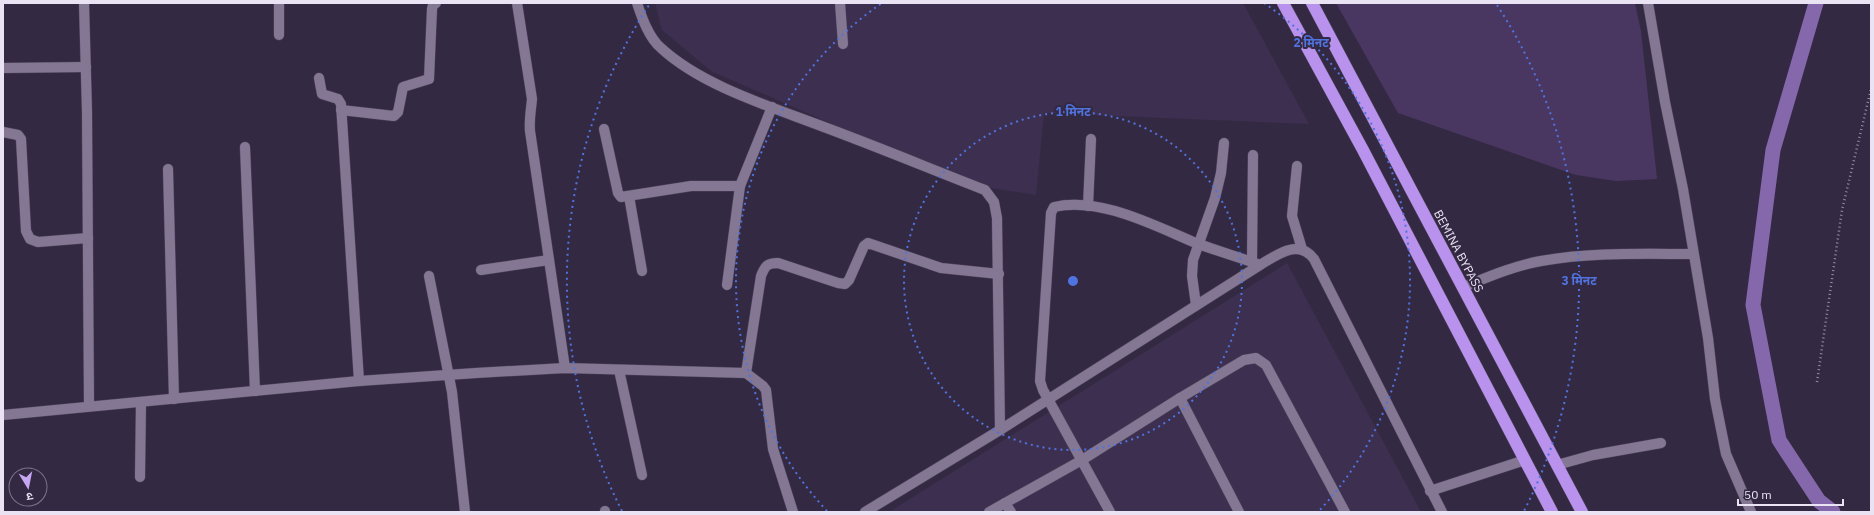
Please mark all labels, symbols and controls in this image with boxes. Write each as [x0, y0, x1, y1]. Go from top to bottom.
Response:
text: 2 मिनट [1293, 35, 1329, 50]
text: 1 मिनट [1055, 104, 1091, 119]
street label: BEMINA BYPASS [1431, 207, 1487, 295]
text: 3 मिनट [1561, 273, 1597, 288]
centre of rings [1066, 274, 1080, 288]
north arrow [8, 467, 48, 507]
scale bar [1738, 481, 1843, 507]
text: 50 m [1744, 487, 1772, 502]
text: उ [25, 489, 34, 504]

